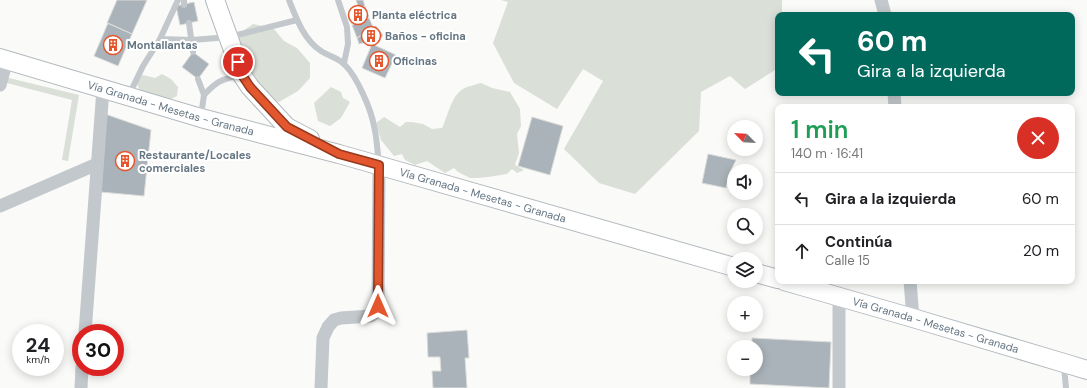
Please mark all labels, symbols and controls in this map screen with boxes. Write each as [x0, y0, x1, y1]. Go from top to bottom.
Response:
building icon: Planta eléctrica [347, 4, 369, 26]
place label: Planta eléctrica [372, 8, 457, 22]
text: 60 m [857, 23, 927, 60]
building icon: Baños - oficina [360, 25, 382, 47]
icon: left [791, 28, 843, 80]
place label: Baños - oficina [385, 29, 466, 43]
building icon: Montallantas [102, 34, 124, 56]
place label: Montallantas [127, 38, 198, 52]
pin [221, 45, 255, 79]
building icon: Oficinas [368, 50, 390, 72]
icon: arrive [227, 51, 249, 73]
place label: Oficinas [393, 54, 437, 68]
text: Gira a la izquierda [857, 59, 1005, 83]
street label: Vía Granada - Mesetas - Granada [86, 78, 256, 139]
text: 1 min [791, 114, 848, 145]
button: close [1017, 117, 1059, 159]
north arrow [727, 120, 763, 156]
map controls [727, 120, 763, 376]
text: 140 m · 16:41 [791, 145, 863, 162]
place label: Restaurante/Locales comerciales [139, 148, 251, 175]
building icon: Restaurante/Locales comerciales [114, 150, 136, 172]
button: sound [727, 164, 763, 200]
street label: Vía Granada - Mesetas - Granada [398, 165, 568, 226]
icon: left [791, 188, 813, 210]
text: Gira a la izquierda [825, 189, 956, 209]
text: 60 m [1022, 189, 1059, 209]
button: search [727, 208, 763, 244]
text: Continúa [825, 232, 892, 252]
icon: ahead [791, 240, 813, 262]
text: 20 m [1023, 241, 1059, 261]
button: layers [727, 252, 763, 288]
text: Calle 15 [825, 252, 870, 269]
position arrow [357, 285, 399, 327]
street label: Vía Granada - Mesetas - Granada [851, 294, 1021, 356]
button: + [727, 296, 763, 332]
speed limit sign: 30 [72, 324, 124, 376]
text: 24 [26, 332, 50, 358]
button: − [727, 340, 763, 376]
text: km/h [26, 353, 50, 366]

